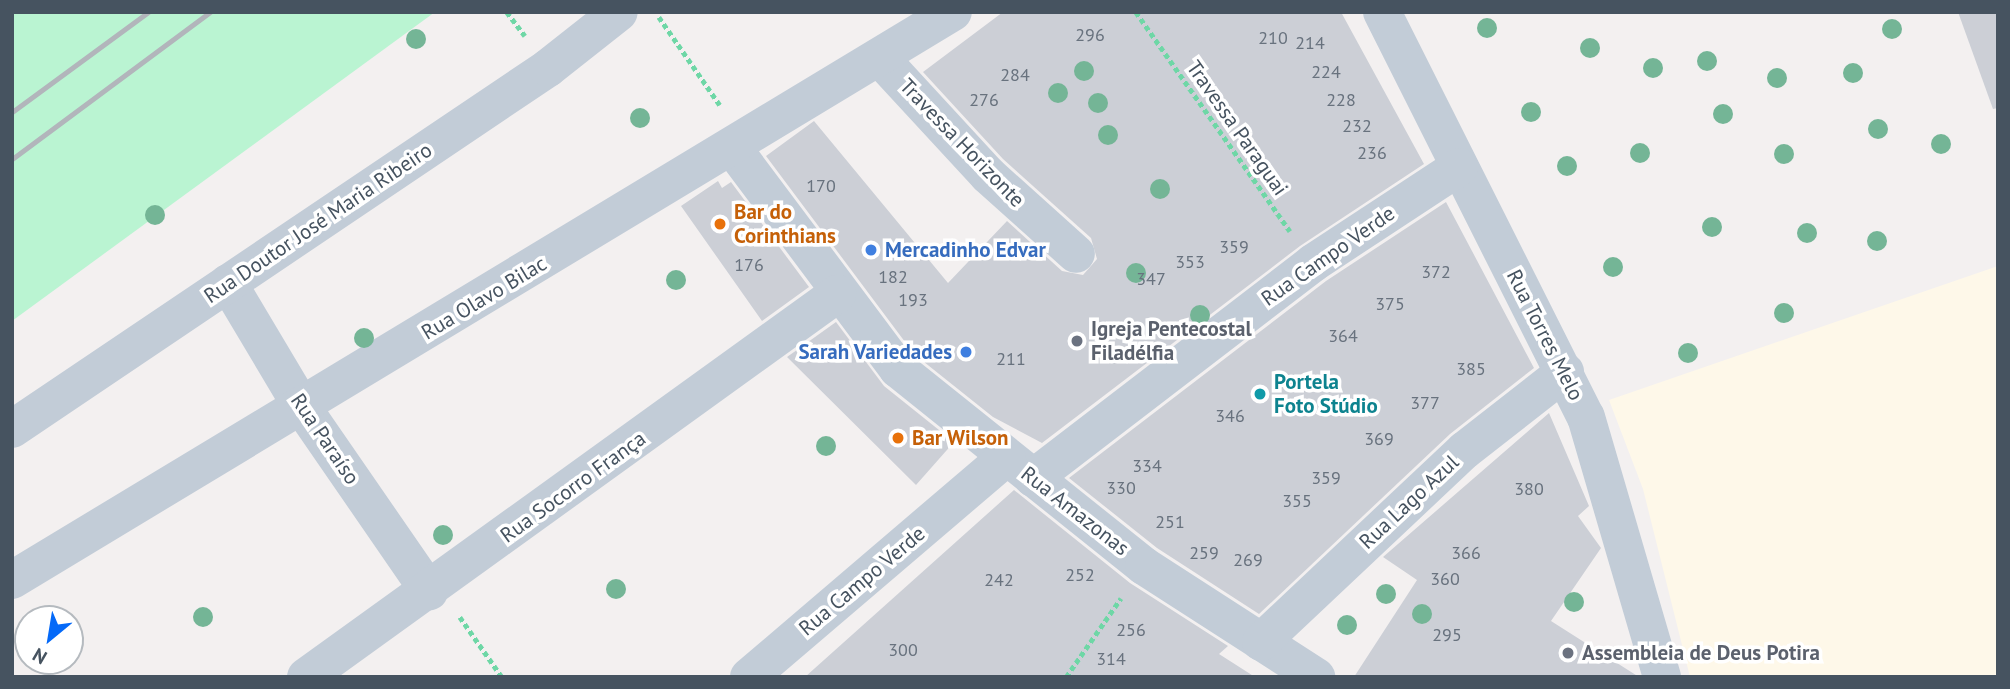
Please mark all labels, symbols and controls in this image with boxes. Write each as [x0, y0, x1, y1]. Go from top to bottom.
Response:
house number: 296 [1075, 24, 1105, 46]
house number: 210 [1258, 27, 1288, 49]
house number: 214 [1295, 32, 1325, 54]
street label: Travessa Paraguai [1181, 56, 1293, 200]
house number: 224 [1311, 61, 1341, 83]
house number: 284 [1000, 64, 1030, 86]
street label: Travessa Horizonte [894, 74, 1030, 212]
house number: 276 [969, 89, 999, 111]
house number: 228 [1326, 89, 1356, 111]
house number: 232 [1342, 115, 1372, 137]
street label: Rua Doutor José Maria Ribeiro [199, 137, 437, 309]
house number: 236 [1357, 142, 1387, 164]
house number: 170 [806, 175, 836, 197]
place label: Bar do Corinthians [734, 199, 836, 249]
street label: Rua Campo Verde [1256, 201, 1400, 311]
marker: Bar do Corinthians [712, 216, 728, 232]
house number: 359 [1219, 236, 1249, 258]
place label: Mercadinho Edvar [885, 237, 1046, 263]
marker: Mercadinho Edvar [863, 242, 879, 258]
street label: Rua Olavo Bilac [417, 251, 551, 345]
house number: 353 [1175, 251, 1205, 273]
house number: 176 [734, 254, 764, 276]
house number: 372 [1421, 261, 1451, 283]
street label: Rua Torres Melo [1501, 265, 1589, 405]
house number: 182 [878, 266, 908, 288]
house number: 347 [1136, 268, 1166, 290]
house number: 193 [898, 289, 928, 311]
house number: 375 [1375, 293, 1405, 315]
place label: Igreja Pentecostal Filadélfia [1091, 316, 1252, 366]
house number: 364 [1328, 325, 1358, 347]
marker: Igreja Pentecostal Filadélfia [1069, 333, 1085, 349]
place label: Sarah Variedades [798, 339, 952, 365]
marker: Sarah Variedades [958, 344, 974, 360]
house number: 211 [996, 348, 1026, 370]
house number: 385 [1456, 358, 1486, 380]
place label: Portela Foto Stúdio [1274, 369, 1378, 419]
marker: Portela Foto Stúdio [1252, 386, 1268, 402]
street label: Rua Paraíso [285, 389, 365, 489]
house number: 377 [1410, 392, 1440, 414]
house number: 346 [1215, 405, 1245, 427]
place label: Bar Wilson [912, 425, 1009, 451]
street label: Rua Socorro França [496, 426, 650, 548]
house number: 369 [1364, 428, 1394, 450]
marker: Bar Wilson [890, 430, 906, 446]
street label: Rua Lago Azul [1354, 449, 1464, 555]
house number: 334 [1132, 455, 1162, 477]
street label: Rua Amazonas [1016, 461, 1134, 561]
house number: 359 [1311, 467, 1341, 489]
house number: 330 [1106, 477, 1136, 499]
house number: 380 [1514, 478, 1544, 500]
house number: 355 [1282, 490, 1312, 512]
house number: 251 [1155, 511, 1185, 533]
street label: Rua Campo Verde [794, 521, 930, 641]
house number: 259 [1189, 542, 1219, 564]
house number: 366 [1451, 542, 1481, 564]
house number: 269 [1233, 549, 1263, 571]
house number: 252 [1065, 564, 1095, 586]
house number: 360 [1430, 568, 1460, 590]
house number: 242 [984, 569, 1014, 591]
north arrow [14, 605, 84, 675]
house number: 256 [1116, 619, 1146, 641]
house number: 295 [1432, 624, 1462, 646]
house number: 300 [888, 639, 918, 661]
place label: Assembleia de Deus Potira [1582, 640, 1820, 666]
text: N [28, 643, 51, 670]
marker: Assembleia de Deus Potira [1560, 645, 1576, 661]
house number: 314 [1096, 648, 1126, 670]

